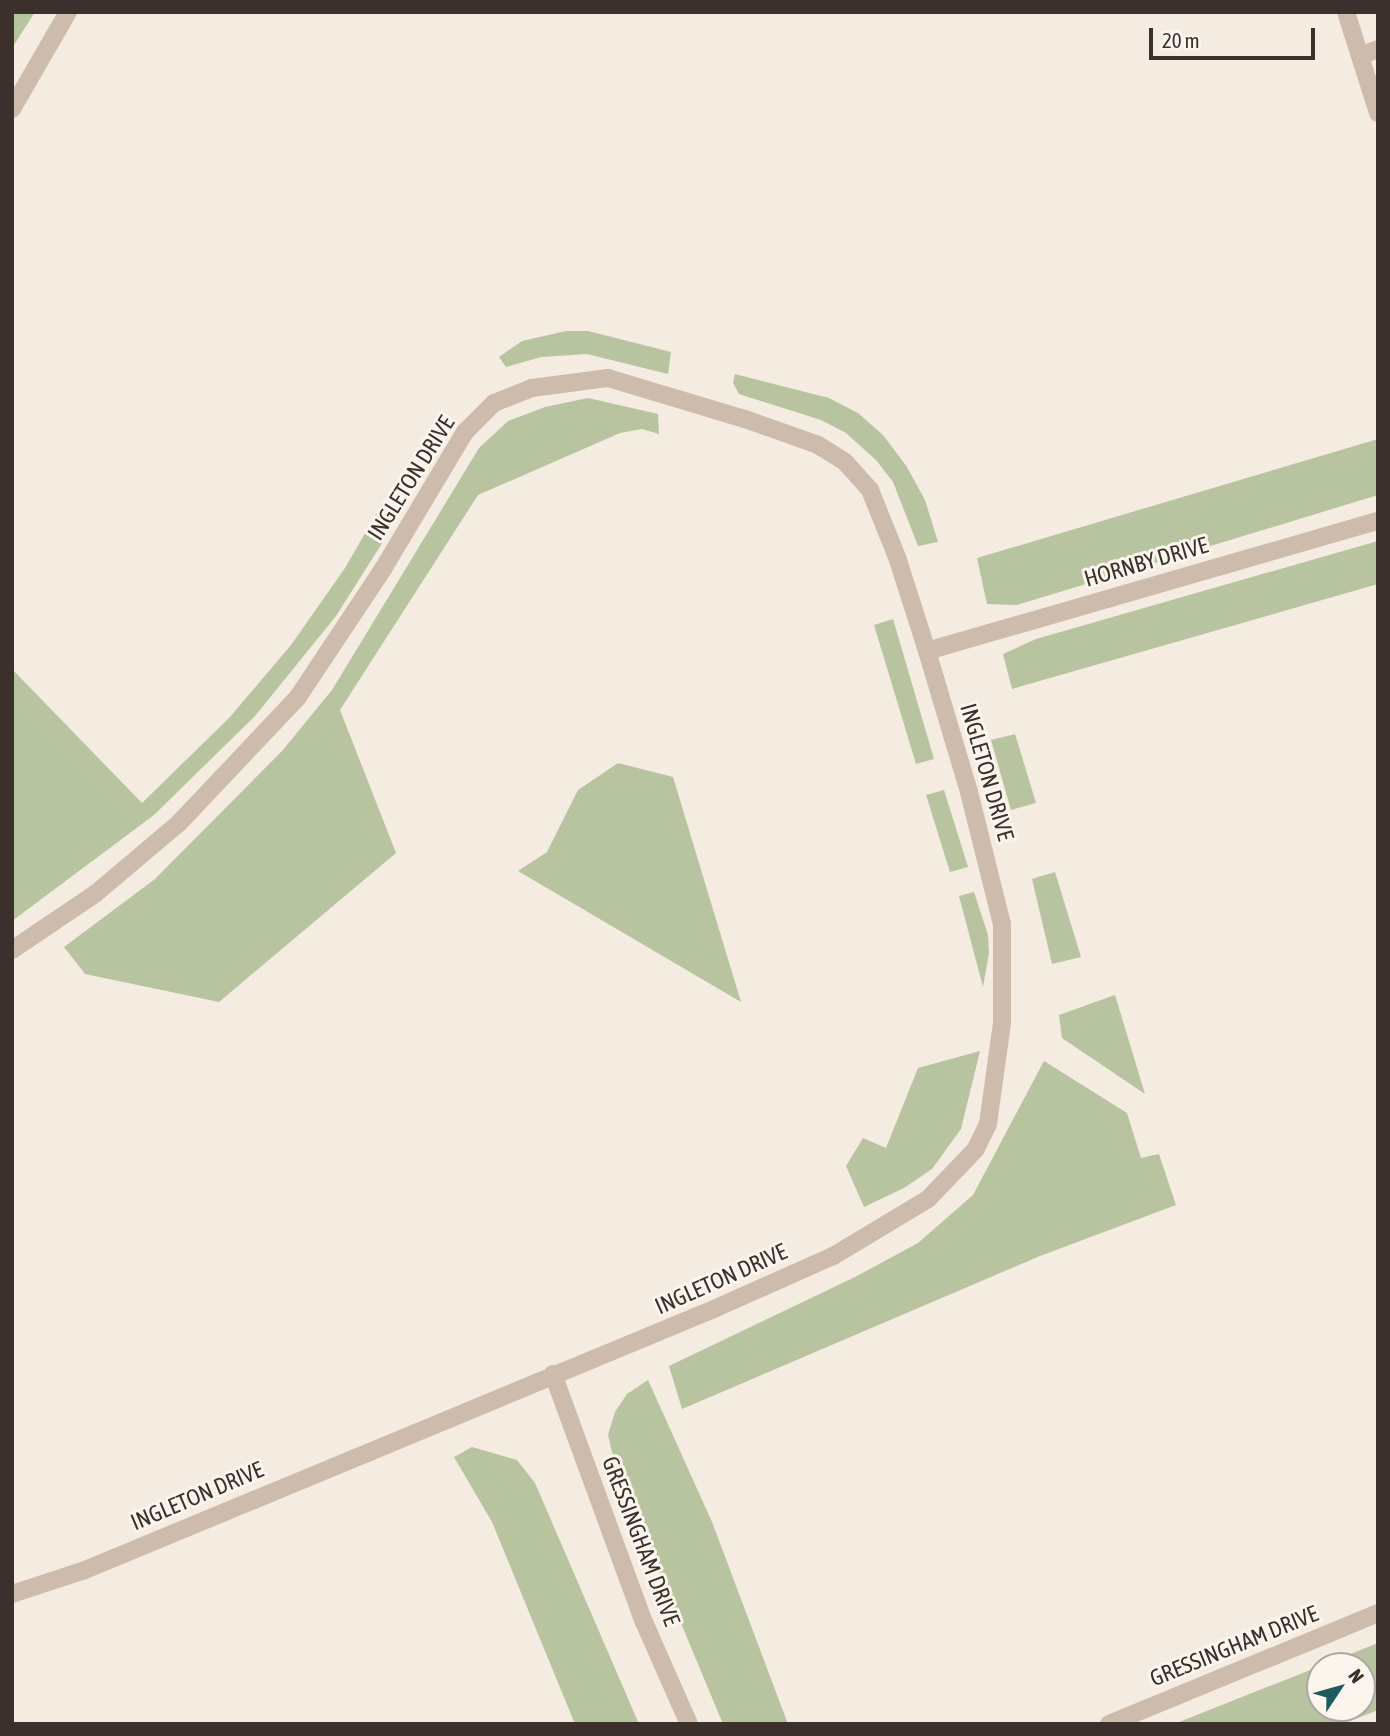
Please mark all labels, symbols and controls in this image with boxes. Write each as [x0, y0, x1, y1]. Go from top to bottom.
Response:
scale bar [1152, 14, 1318, 58]
text: 20 m [1162, 28, 1200, 52]
street label: INGLETON DRIVE [362, 411, 460, 545]
street label: HORNBY DRIVE [1081, 531, 1211, 593]
street label: INGLETON DRIVE [954, 700, 1020, 844]
street label: INGLETON DRIVE [651, 1238, 791, 1320]
street label: GRESSINGHAM DRIVE [596, 1453, 686, 1629]
street label: INGLETON DRIVE [127, 1456, 267, 1536]
street label: GRESSINGHAM DRIVE [1146, 1600, 1322, 1692]
north arrow [1306, 1652, 1376, 1722]
text: N [1344, 1665, 1369, 1687]

